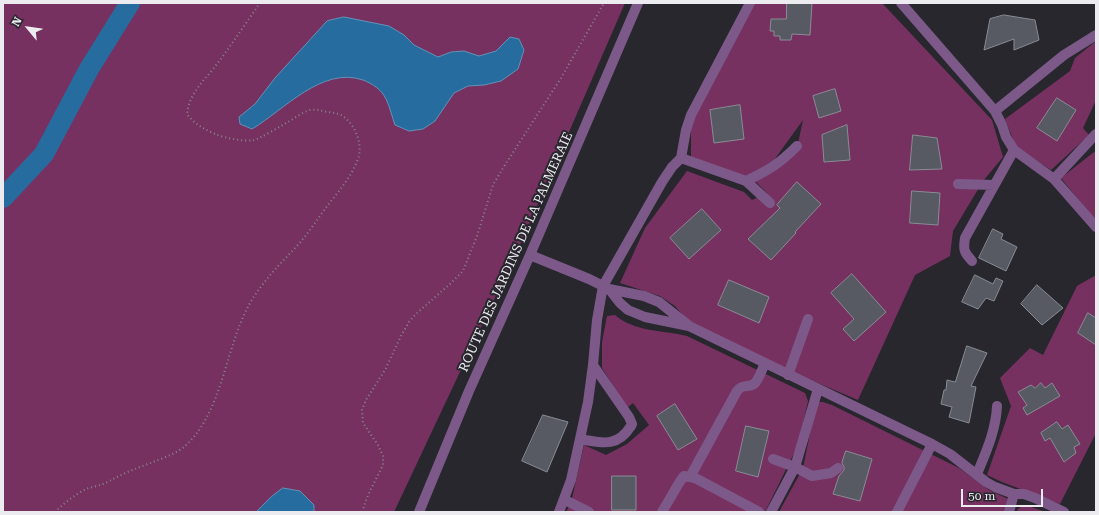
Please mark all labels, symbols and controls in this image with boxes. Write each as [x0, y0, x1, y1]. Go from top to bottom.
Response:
north arrow [8, 8, 48, 48]
text: N [9, 15, 25, 29]
street label: ROUTE DES JARDINS DE LA PALMERAIE [456, 130, 576, 374]
scale bar [963, 481, 1045, 507]
text: 50 m [968, 489, 995, 503]

